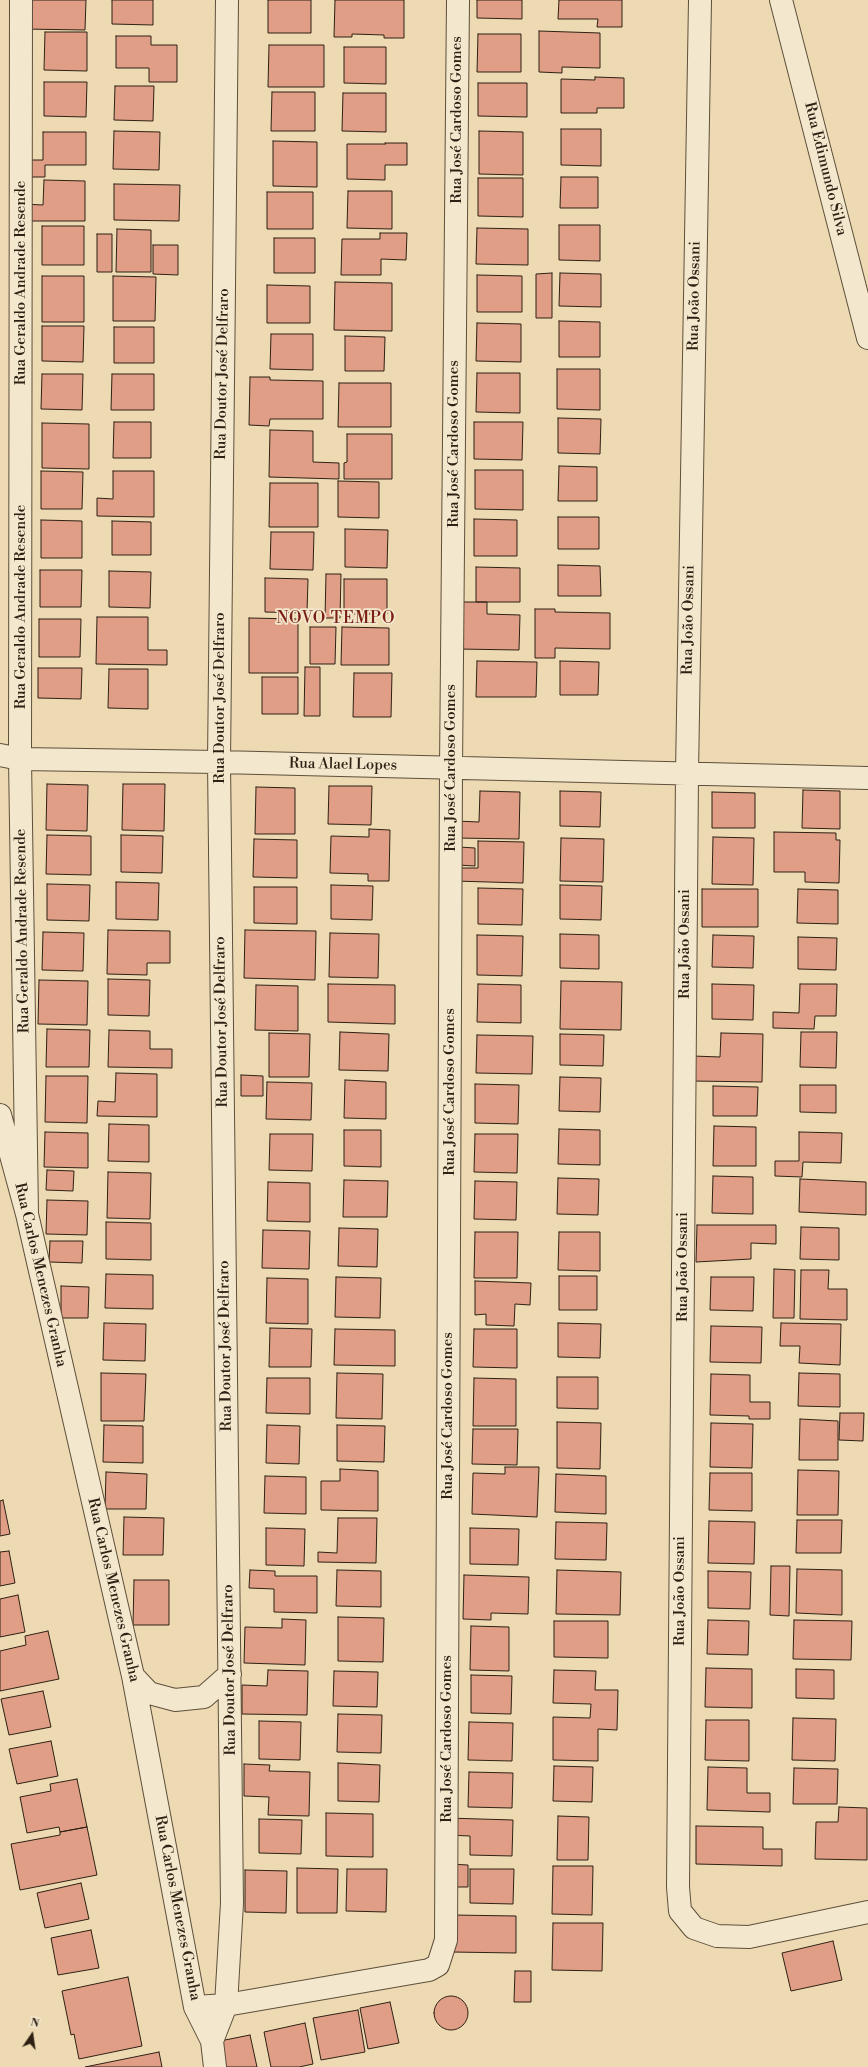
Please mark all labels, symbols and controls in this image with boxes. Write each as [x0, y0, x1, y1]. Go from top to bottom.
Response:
street label: Rua José Cardoso Gomes [448, 36, 466, 204]
street label: Rua Edimundo Silva [800, 100, 850, 238]
street label: Rua Geraldo Andrade Resende [12, 181, 30, 385]
street label: Rua João Ossani [685, 241, 705, 351]
street label: Rua Doutor José Delfraro [213, 288, 233, 460]
street label: Rua José Cardoso Gomes [445, 360, 463, 528]
street label: Rua Geraldo Andrade Resende [12, 505, 30, 709]
street label: Rua João Ossani [679, 565, 699, 675]
district label: NOVO TEMPO [276, 609, 396, 629]
street label: Rua Doutor José Delfraro [211, 612, 229, 784]
street label: Rua José Cardoso Gomes [442, 684, 460, 852]
street label: Rua Alael Lopes [289, 755, 397, 775]
street label: Rua Geraldo Andrade Resende [12, 829, 34, 1033]
street label: Rua João Ossani [676, 889, 694, 999]
street label: Rua Doutor José Delfraro [212, 936, 232, 1108]
street label: Rua José Cardoso Gomes [441, 1008, 459, 1176]
street label: Rua Carlos Menezes Granha [10, 1181, 70, 1369]
street label: Rua João Ossani [674, 1212, 692, 1322]
street label: Rua Doutor José Delfraro [216, 1260, 236, 1432]
street label: Rua José Cardoso Gomes [439, 1332, 457, 1500]
street label: Rua Carlos Menezes Granha [83, 1496, 143, 1684]
street label: Rua João Ossani [671, 1536, 689, 1646]
street label: Rua Doutor José Delfraro [220, 1584, 240, 1756]
street label: Rua José Cardoso Gomes [438, 1655, 456, 1823]
street label: Rua Carlos Menezes Granha [150, 1814, 204, 2002]
north arrow [12, 2015, 52, 2055]
text: N [29, 2016, 41, 2031]

